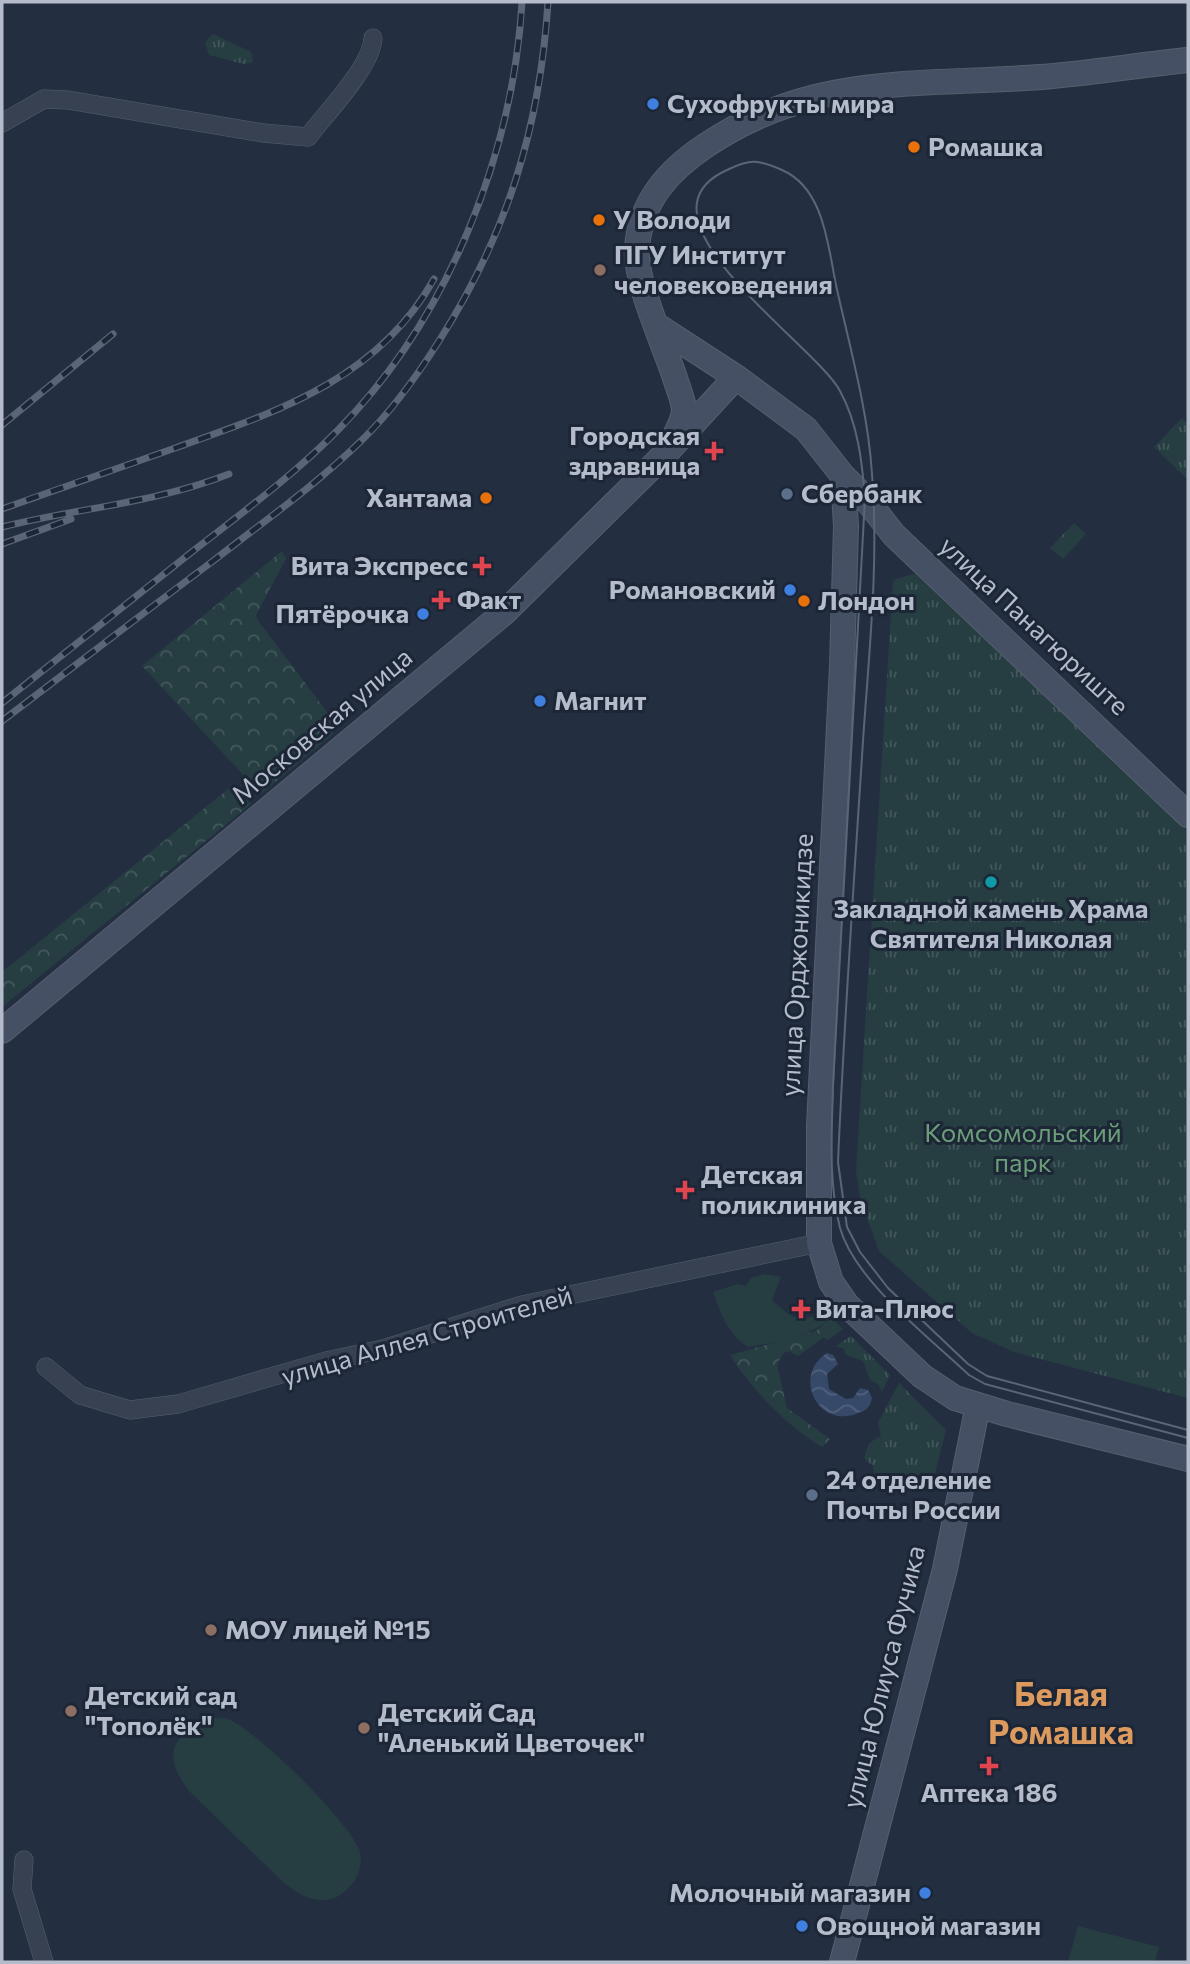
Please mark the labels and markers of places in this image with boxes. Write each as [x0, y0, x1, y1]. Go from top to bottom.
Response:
place label: Сухофрукты мира [667, 87, 894, 118]
marker: Сухофрукты мира [645, 96, 661, 112]
place label: Ромашка [928, 130, 1043, 161]
marker: Ромашка [906, 139, 922, 155]
place label: У Володи [613, 203, 731, 234]
marker: У Володи [591, 212, 607, 228]
place label: ПГУ Институт человековедения [614, 238, 833, 299]
marker: ПГУ Институт человековедения [592, 262, 608, 278]
place label: Городская здравница [569, 419, 700, 480]
marker: Городская здравница [706, 443, 722, 459]
place label: Сбербанк [801, 477, 923, 508]
place label: Хантама [366, 481, 472, 512]
marker: Сбербанк [779, 486, 795, 502]
marker: Хантама [478, 490, 494, 506]
place label: Вита Экспресс [291, 549, 468, 580]
marker: Вита Экспресс [474, 558, 490, 574]
place label: Романовский [609, 573, 776, 604]
marker: Романовский [782, 582, 798, 598]
place label: Факт [457, 583, 522, 614]
place label: Лондон [818, 584, 915, 615]
marker: Факт [431, 590, 451, 610]
marker: Лондон [796, 593, 812, 609]
place label: Пятёрочка [276, 597, 409, 628]
marker: Пятёрочка [415, 606, 431, 622]
place label: Магнит [554, 684, 647, 715]
marker: Магнит [532, 693, 548, 709]
marker: Закладной камень Храма Святителя Николая [983, 874, 999, 890]
place label: Закладной камень Храма Святителя Николая [834, 892, 1148, 953]
place label: Детская поликлиника [701, 1158, 866, 1219]
marker: Детская поликлиника [675, 1180, 695, 1200]
place label: Вита-Плюс [815, 1292, 954, 1323]
marker: Вита-Плюс [793, 1301, 809, 1317]
place label: 24 отделение Почты России [826, 1463, 1001, 1524]
marker: 24 отделение Почты России [804, 1487, 820, 1503]
place label: МОУ лицей №15 [225, 1613, 431, 1644]
marker: МОУ лицей №15 [203, 1622, 219, 1638]
place label: Детский сад "Тополёк" [85, 1679, 237, 1740]
place label: Детский Сад "Аленький Цветочек" [378, 1696, 645, 1757]
marker: Детский сад "Тополёк" [63, 1703, 79, 1719]
marker: Детский Сад "Аленький Цветочек" [356, 1720, 372, 1736]
marker: Аптека 186 [981, 1758, 997, 1774]
place label: Аптека 186 [920, 1776, 1058, 1807]
place label: Молочный магазин [669, 1876, 911, 1907]
marker: Молочный магазин [917, 1885, 933, 1901]
place label: Овощной магазин [816, 1909, 1041, 1940]
marker: Овощной магазин [794, 1918, 810, 1934]

